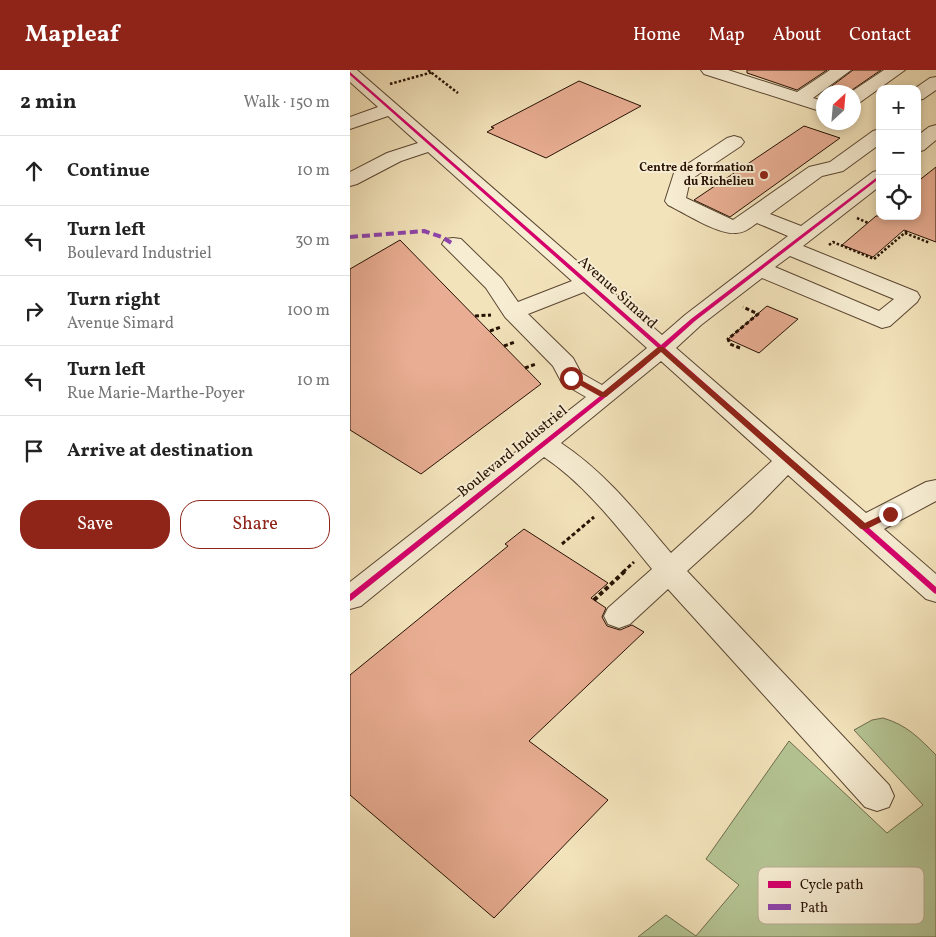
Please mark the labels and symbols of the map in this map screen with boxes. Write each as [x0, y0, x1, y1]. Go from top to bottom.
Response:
north arrow [816, 85, 861, 130]
place label: Centre de formation du Richelieu [639, 160, 755, 190]
marker: Centre de formation du Richelieu [758, 169, 770, 181]
street label: Avenue Simard [573, 252, 661, 334]
route start [560, 367, 583, 390]
street label: Boulevard Industriel [454, 401, 572, 503]
route end [879, 503, 902, 526]
legend [758, 867, 924, 924]
text: Cycle path [800, 876, 864, 895]
text: Path [800, 899, 828, 918]

